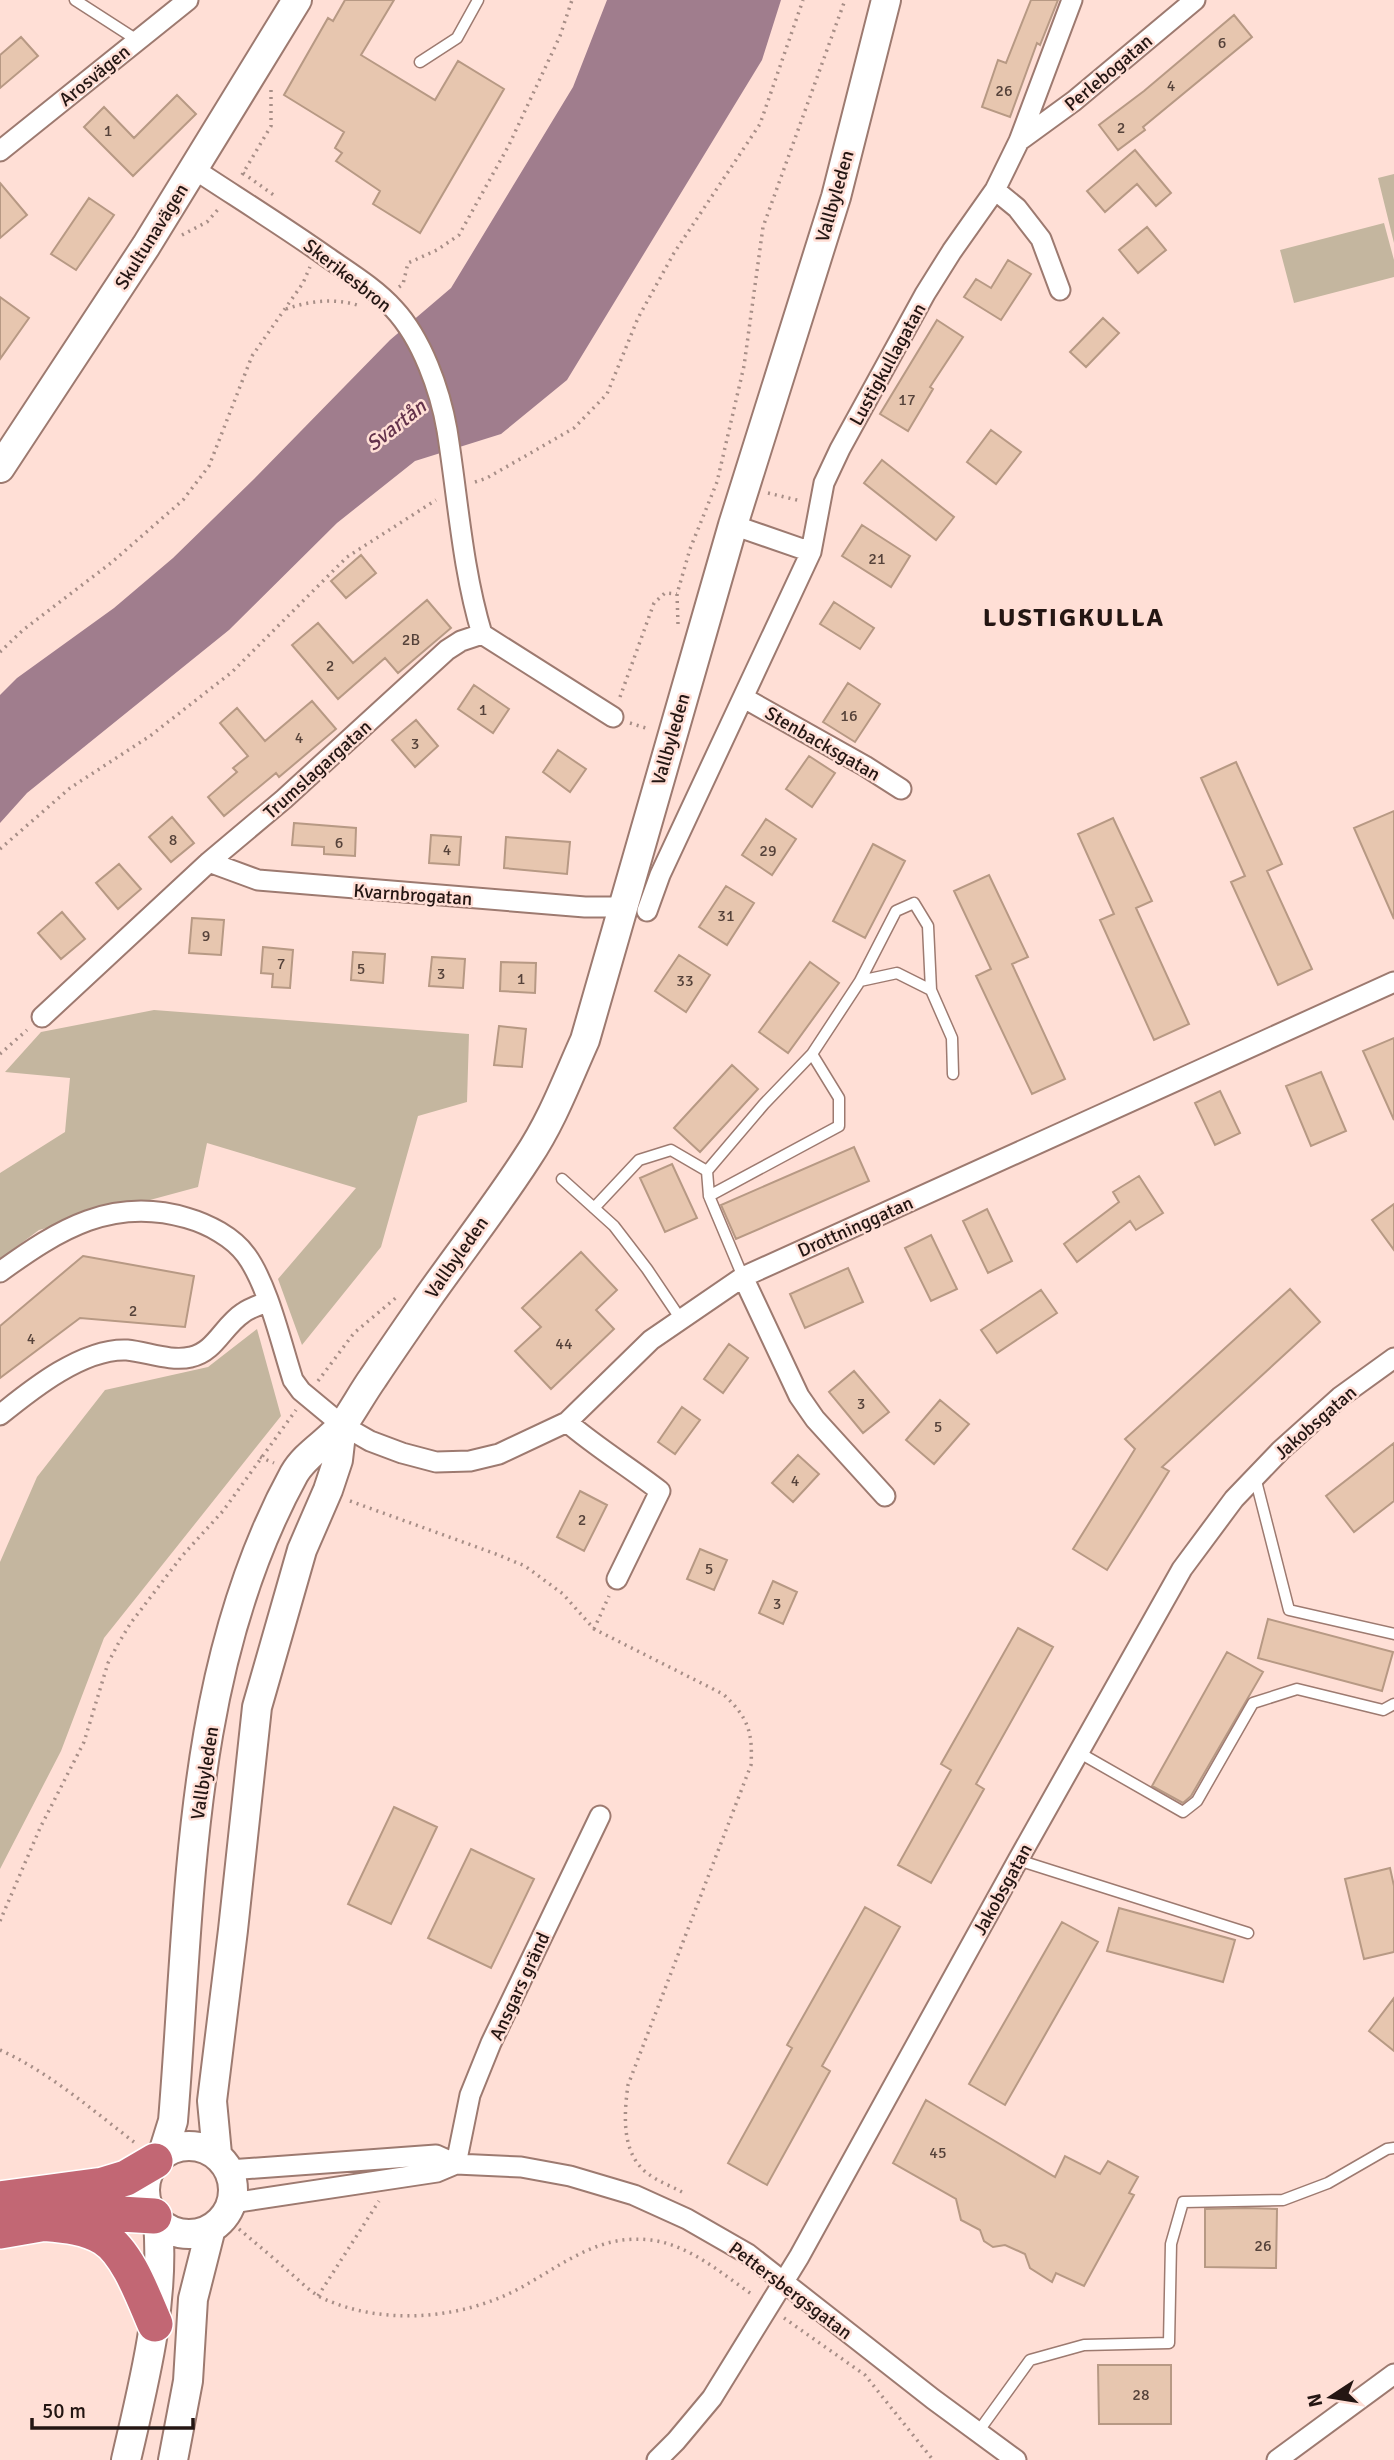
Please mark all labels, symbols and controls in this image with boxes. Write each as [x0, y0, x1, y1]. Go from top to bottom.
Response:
street label: Perlebogatan [1060, 29, 1158, 117]
house number: 6 [1218, 33, 1226, 53]
street label: Arosvägen [54, 40, 135, 112]
house number: 4 [1167, 76, 1176, 96]
house number: 26 [995, 81, 1013, 101]
house number: 2 [1117, 118, 1125, 138]
house number: 1 [104, 121, 112, 141]
street label: Vallbyleden [810, 148, 860, 245]
street label: Skultunavägen [110, 179, 194, 294]
street label: Skerikesbron [298, 234, 396, 318]
street label: Lustigkullagatan [844, 299, 931, 430]
house number: 17 [898, 390, 916, 410]
water label: Svartån [361, 393, 432, 456]
house number: 21 [868, 549, 886, 569]
district label: LUSTIGKULLA [983, 602, 1165, 634]
house number: 2B [402, 630, 420, 650]
house number: 2 [326, 656, 334, 676]
street label: Vallbyleden [646, 691, 696, 788]
house number: 1 [479, 700, 487, 720]
street label: Stenbacksgatan [760, 701, 885, 787]
house number: 16 [840, 706, 858, 726]
street label: Trumslagargatan [259, 715, 377, 825]
house number: 4 [295, 728, 304, 748]
house number: 3 [411, 734, 419, 754]
house number: 8 [169, 830, 177, 850]
house number: 6 [335, 833, 343, 853]
house number: 4 [443, 840, 452, 860]
house number: 29 [759, 841, 777, 861]
street label: Kvarnbrogatan [353, 879, 473, 911]
house number: 31 [717, 906, 735, 926]
house number: 9 [202, 926, 210, 946]
house number: 7 [277, 954, 285, 974]
house number: 5 [357, 959, 365, 979]
house number: 3 [437, 964, 445, 984]
house number: 1 [517, 969, 525, 989]
house number: 33 [676, 971, 694, 991]
street label: Drottninggatan [794, 1191, 917, 1263]
street label: Vallbyleden [420, 1212, 494, 1303]
house number: 2 [129, 1301, 137, 1321]
house number: 4 [27, 1329, 36, 1349]
house number: 44 [555, 1334, 573, 1354]
street label: Jakobsgatan [1270, 1381, 1362, 1465]
house number: 3 [857, 1394, 865, 1414]
house number: 5 [934, 1417, 942, 1437]
house number: 4 [791, 1471, 800, 1491]
house number: 2 [578, 1510, 586, 1530]
house number: 5 [705, 1559, 713, 1579]
house number: 3 [773, 1594, 781, 1614]
street label: Vallbyleden [186, 1725, 224, 1822]
street label: Jakobsgatan [968, 1839, 1038, 1940]
street label: Ansgars gränd [484, 1929, 555, 2044]
house number: 45 [929, 2143, 947, 2163]
house number: 26 [1254, 2236, 1272, 2256]
street label: Pettersbergsgatan [724, 2237, 857, 2345]
north arrow [1296, 2362, 1366, 2432]
house number: 28 [1132, 2385, 1150, 2405]
scale bar [32, 2386, 192, 2430]
text: N [1302, 2391, 1328, 2409]
text: 50 m [42, 2398, 86, 2424]

